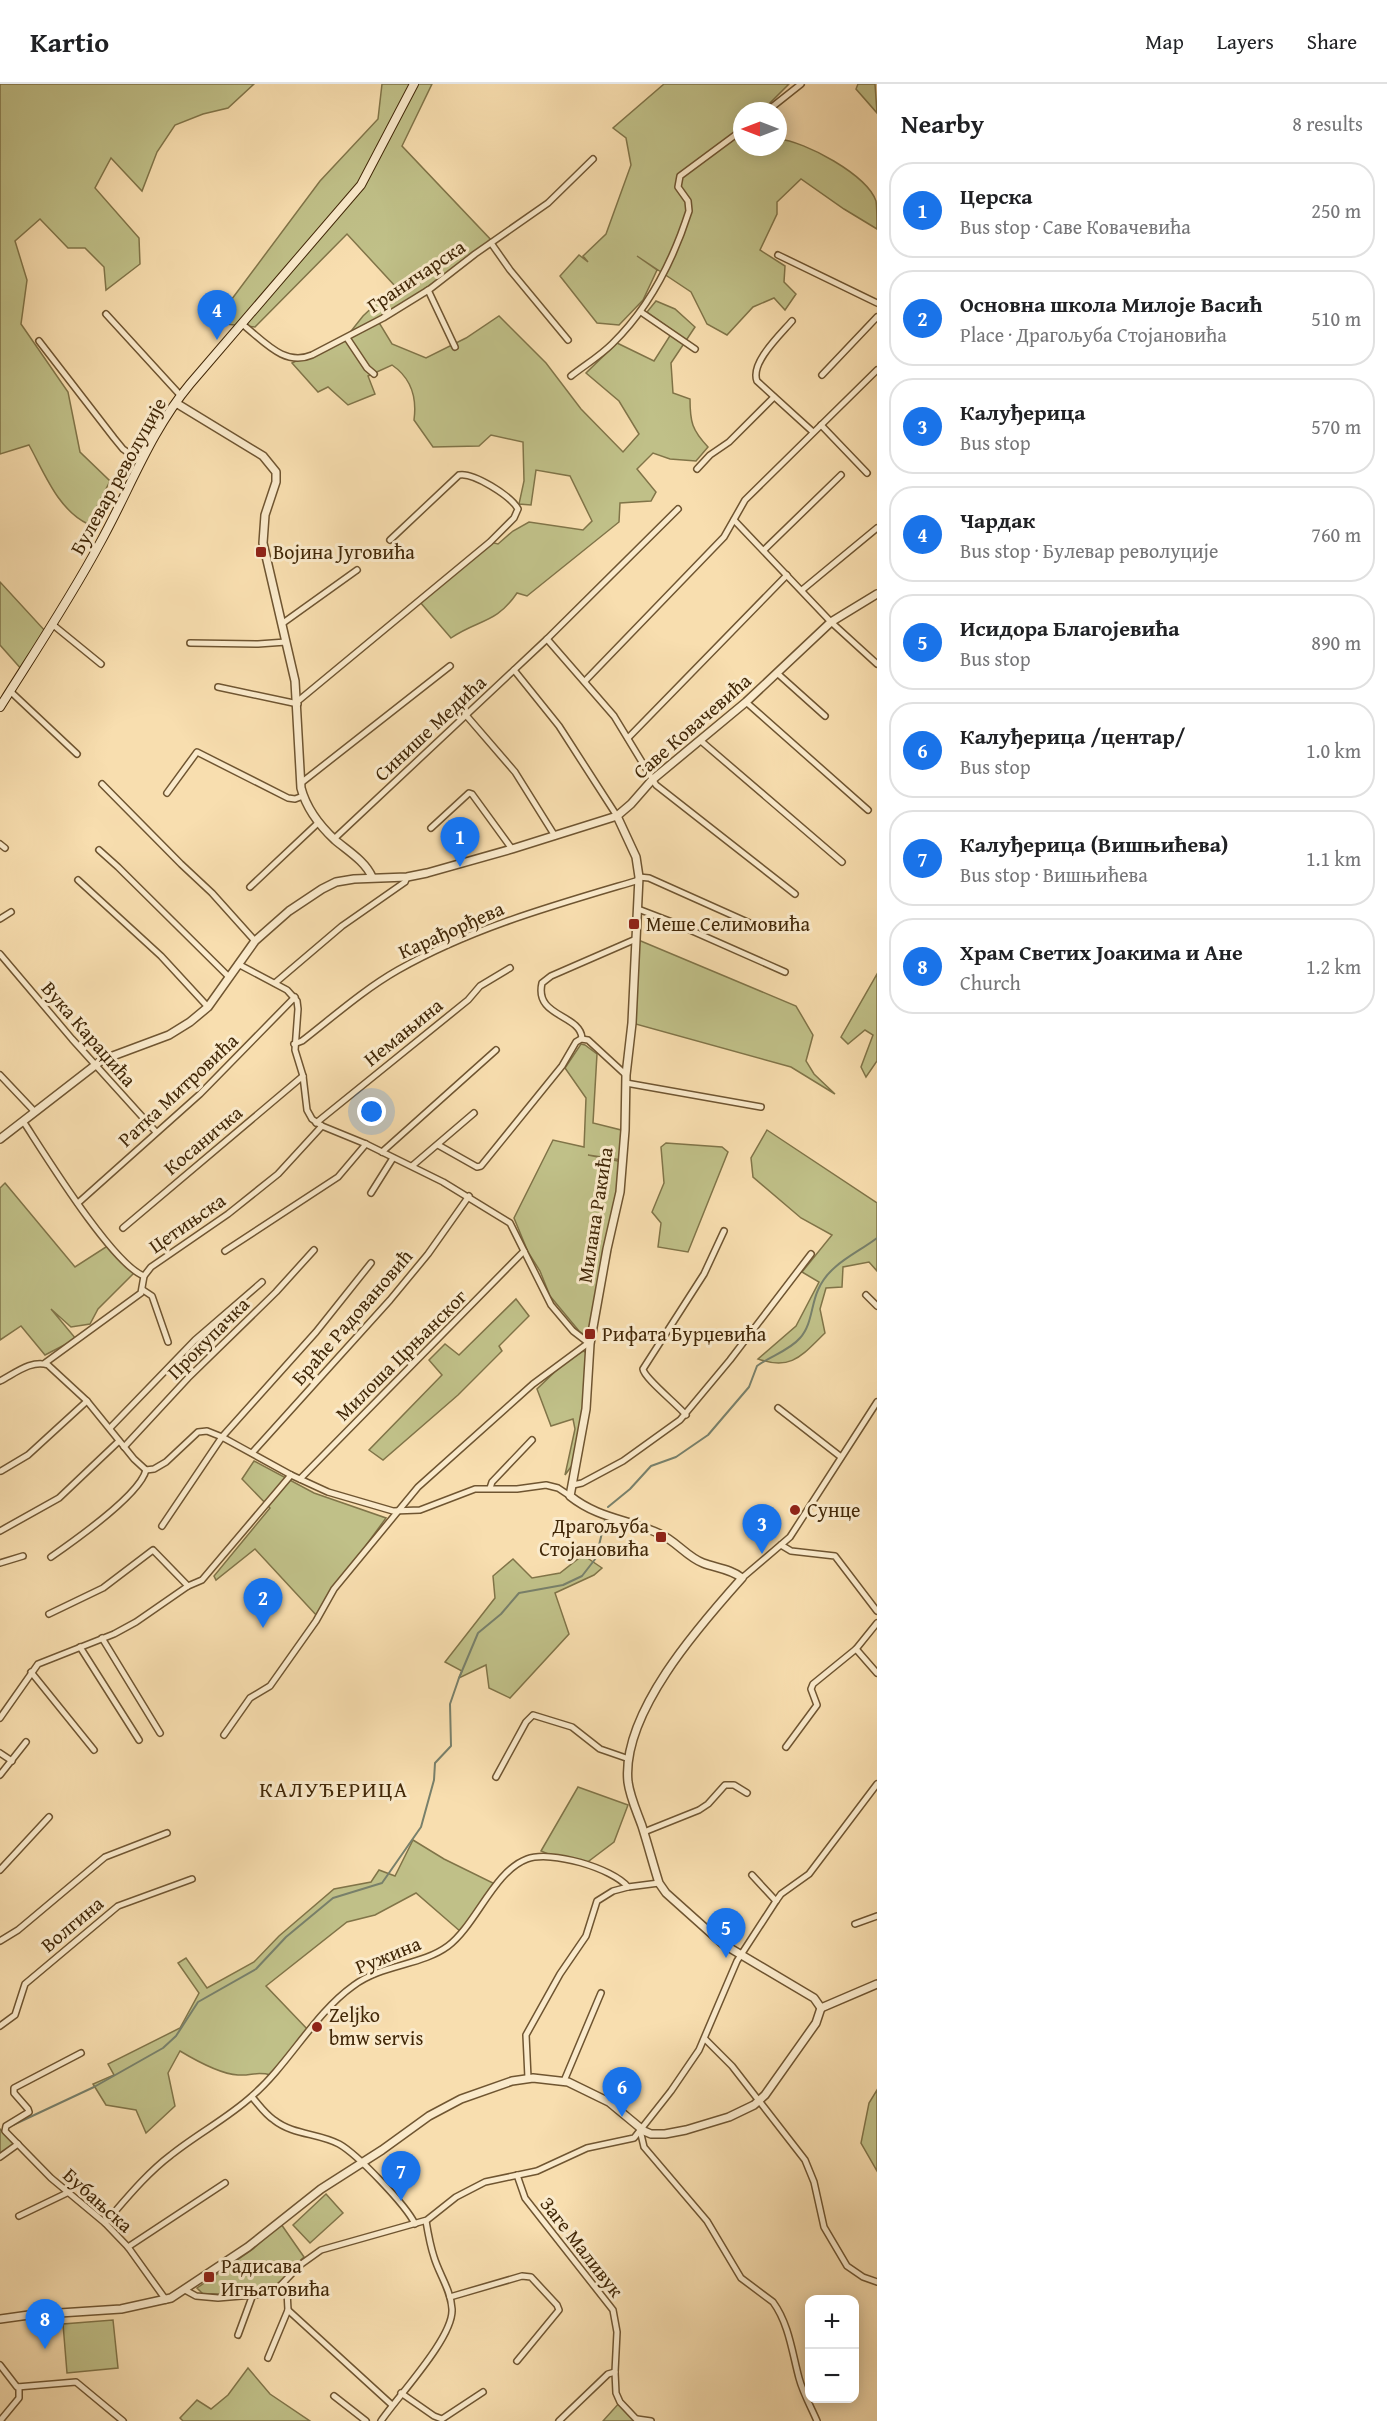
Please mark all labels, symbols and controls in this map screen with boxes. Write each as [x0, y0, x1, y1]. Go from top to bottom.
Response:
text: Kartio [30, 21, 109, 62]
text: Map [1145, 26, 1184, 57]
text: Layers [1217, 26, 1274, 57]
text: Share [1307, 26, 1357, 57]
north arrow [733, 102, 787, 156]
text: Nearby [901, 104, 984, 143]
text: 8 results [1292, 109, 1363, 138]
text: Церска [960, 180, 1033, 212]
text: 1 [917, 196, 928, 225]
text: 250 m [1311, 196, 1361, 225]
text: Bus stop · Саве Ковачевића [960, 212, 1191, 241]
street label: Граничарска [361, 232, 471, 319]
text: Основна школа Милоје Васић [960, 288, 1263, 320]
pin: 4 [198, 290, 236, 340]
text: 2 [917, 304, 928, 333]
text: 510 m [1311, 304, 1361, 333]
text: Place · Драгољуба Стојановића [960, 320, 1227, 349]
street label: Булевар револуције [62, 392, 173, 560]
text: Калуђерица [960, 396, 1086, 428]
text: 3 [917, 412, 928, 441]
text: 570 m [1311, 412, 1361, 441]
text: Bus stop [960, 428, 1031, 457]
text: Чардак [960, 504, 1035, 536]
text: 4 [917, 520, 928, 549]
text: 760 m [1311, 520, 1361, 549]
text: Bus stop · Булевар револуције [960, 536, 1218, 565]
place label: Војина Југовића [273, 537, 415, 566]
marker: Војина Југовића [254, 545, 268, 559]
text: Исидора Благојевића [960, 612, 1180, 644]
text: 5 [917, 628, 928, 657]
text: 890 m [1311, 628, 1361, 657]
text: Bus stop [960, 644, 1031, 673]
street label: Саве Ковачевића [626, 666, 757, 785]
street label: Синише Медића [367, 668, 492, 787]
text: Калуђерица /центар/ [960, 720, 1185, 752]
text: 6 [917, 736, 928, 765]
text: 1.0 km [1306, 736, 1361, 765]
text: Bus stop [960, 752, 1031, 781]
pin: 1 [440, 818, 480, 867]
text: Калуђерица (Вишњићева) [960, 828, 1229, 860]
text: 7 [917, 844, 928, 873]
text: 1.1 km [1306, 844, 1361, 873]
text: Bus stop · Вишњићева [960, 860, 1148, 889]
street label: Карађорђева [393, 893, 509, 966]
place label: Меше Селимовића [646, 909, 811, 938]
marker: Меше Селимовића [627, 917, 641, 931]
text: Храм Светих Јоакима и Ане [960, 936, 1243, 968]
text: 8 [917, 952, 928, 981]
text: 1.2 km [1306, 952, 1361, 981]
text: Church [960, 968, 1021, 997]
street label: Вука Караџића [35, 974, 144, 1093]
street label: Немањина [357, 990, 449, 1073]
street label: Ратка Митровића [111, 1026, 245, 1153]
your location [357, 1097, 386, 1126]
street label: Косаничка [157, 1098, 249, 1181]
street label: Милана Ракића [569, 1145, 620, 1285]
street label: Цетињска [142, 1185, 231, 1260]
street label: Браће Радовановић [284, 1242, 419, 1391]
street label: Милоша Црњанског [328, 1282, 473, 1427]
street label: Прокупачка [160, 1290, 256, 1385]
place label: Рифата Бурџевића [602, 1319, 767, 1348]
marker: Рифата Бурџевића [583, 1327, 597, 1341]
place label: Сунце [807, 1495, 860, 1524]
marker: Сунце [788, 1503, 802, 1517]
pin: 3 [742, 1504, 782, 1554]
place label: Драгољуба Стојановића [539, 1511, 649, 1563]
marker: Драгољуба Стојановића [654, 1530, 668, 1544]
pin: 2 [244, 1578, 282, 1628]
district label: КАЛУЂЕРИЦА [259, 1773, 409, 1805]
street label: Волгина [34, 1888, 110, 1959]
pin: 5 [706, 1908, 746, 1958]
street label: Ружина [351, 1928, 425, 1981]
place label: Zeljko bmw servis [329, 2000, 423, 2052]
marker: Zeljko bmw servis [310, 2020, 324, 2034]
pin: 6 [602, 2068, 642, 2117]
pin: 7 [382, 2152, 420, 2201]
street label: Бубањска [57, 2160, 140, 2239]
street label: Заге Маливук [534, 2190, 631, 2304]
place label: Радисава Игњатовића [221, 2251, 330, 2303]
marker: Радисава Игњатовића [202, 2270, 216, 2284]
map controls [805, 2295, 859, 2403]
button: + [805, 2295, 859, 2349]
pin: 8 [26, 2300, 64, 2349]
button: − [805, 2349, 859, 2403]

